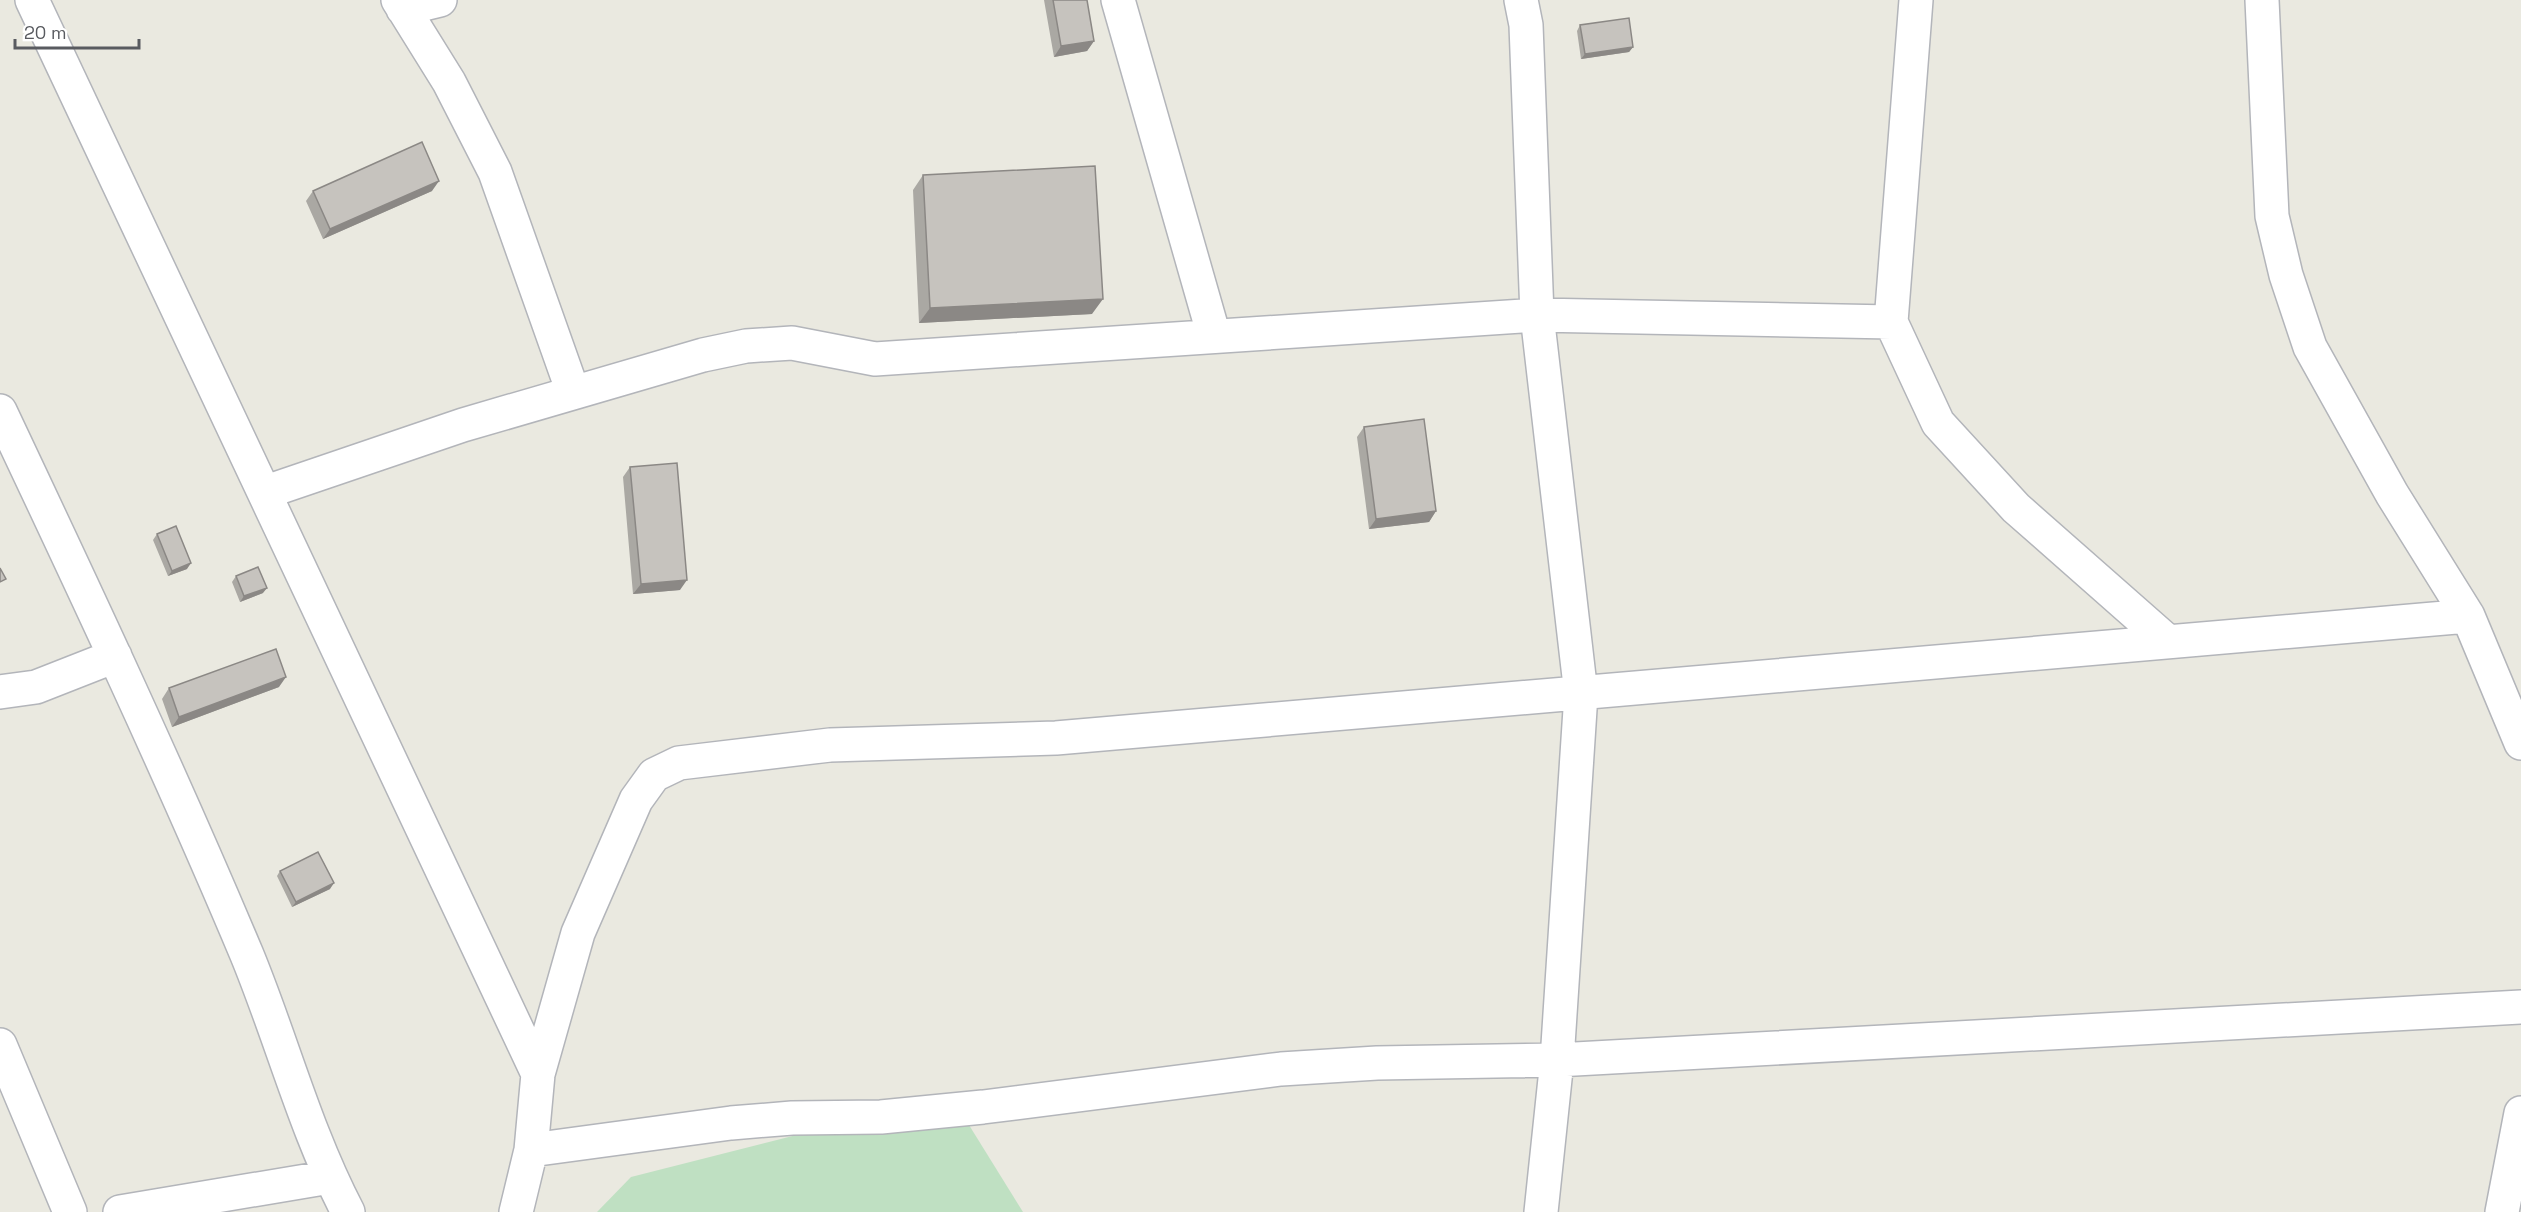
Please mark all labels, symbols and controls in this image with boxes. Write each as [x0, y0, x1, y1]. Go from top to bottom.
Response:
scale bar [15, 12, 140, 50]
text: 20 m [24, 21, 67, 44]

